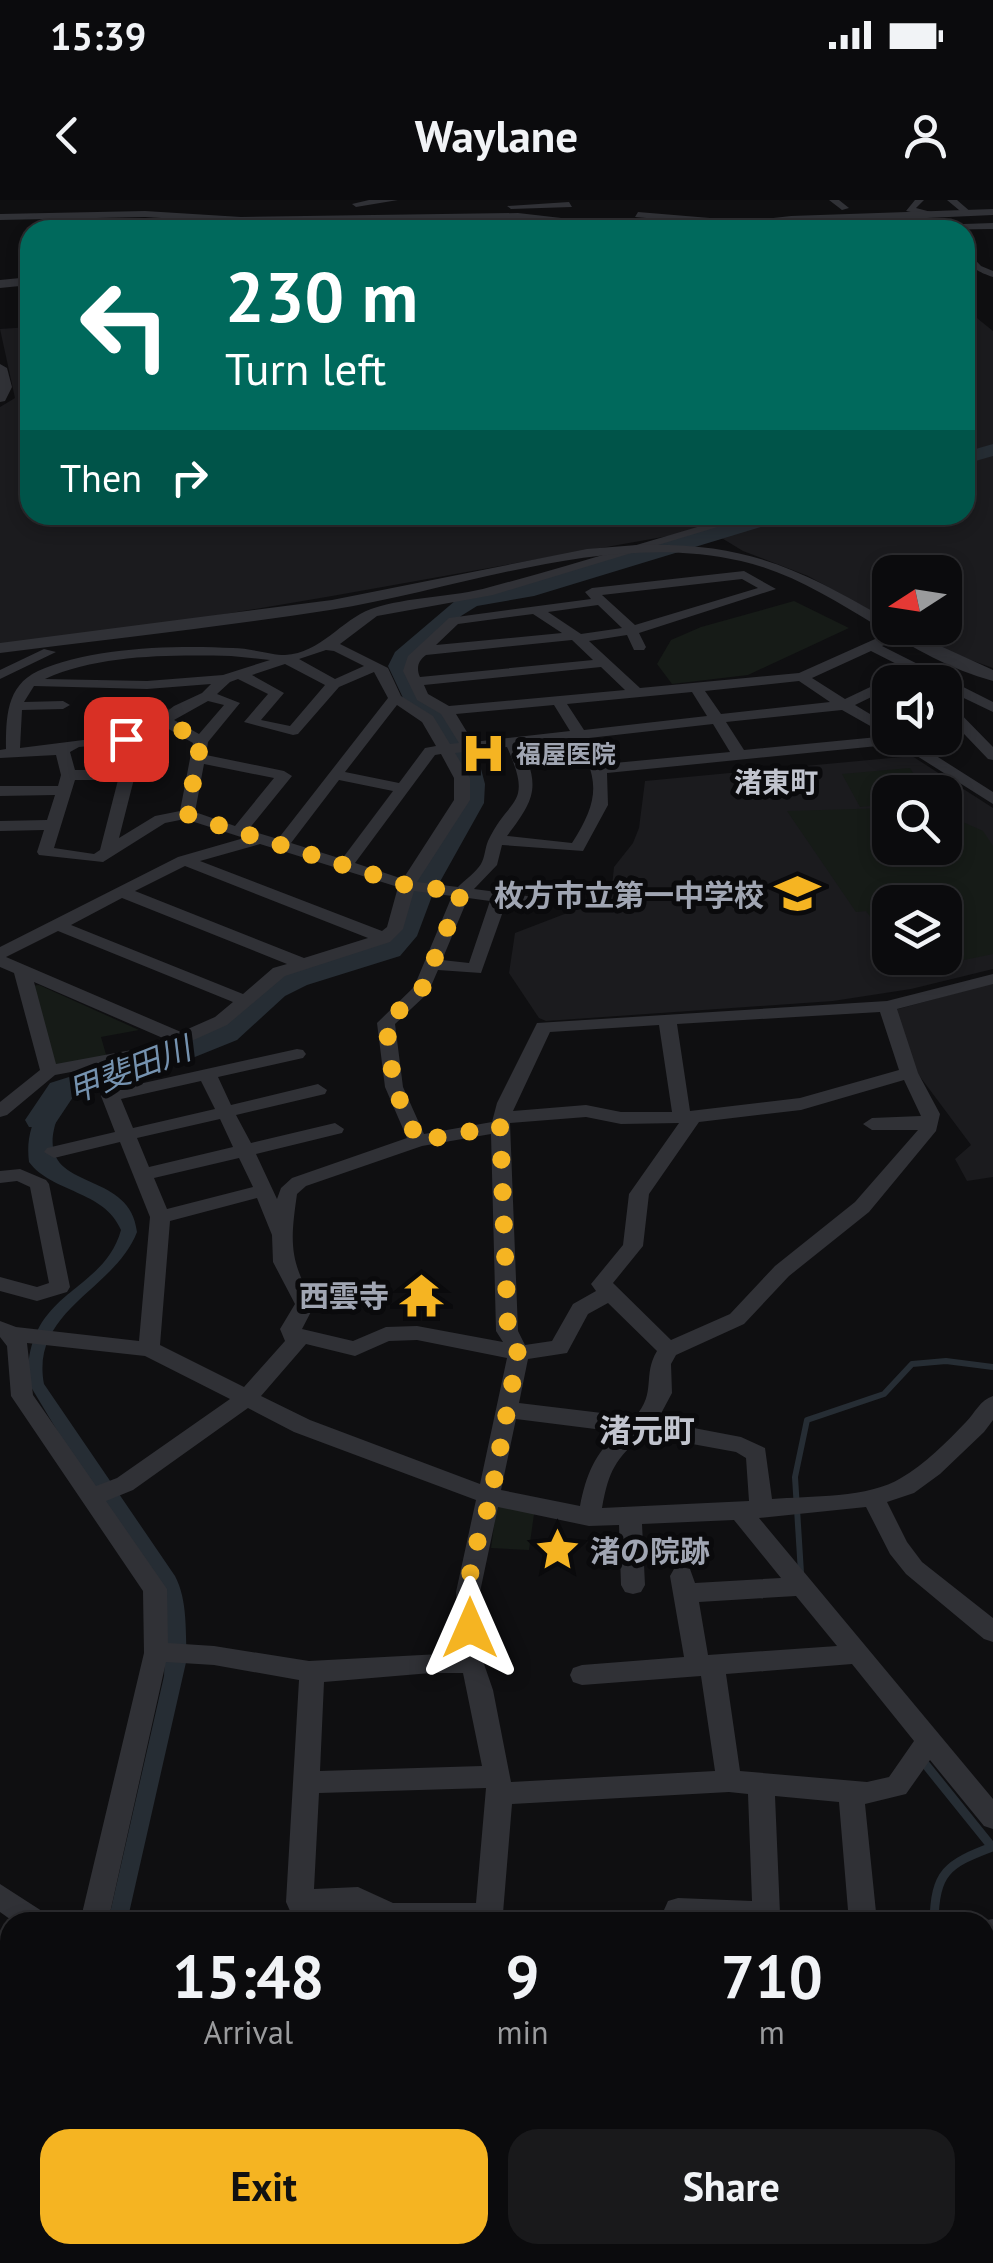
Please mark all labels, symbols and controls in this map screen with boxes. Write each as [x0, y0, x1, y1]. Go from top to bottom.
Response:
text: 15:39 [50, 11, 146, 60]
text: Waylane [415, 106, 578, 164]
icon: back [40, 108, 95, 163]
icon: person [898, 108, 953, 163]
text: 230 m [225, 251, 418, 341]
icon: left [60, 260, 190, 390]
text: Turn left [225, 339, 386, 397]
icon: right [162, 450, 217, 505]
text: Then [60, 453, 142, 502]
north arrow [872, 555, 962, 645]
map controls [872, 555, 962, 975]
button: sound [872, 665, 962, 755]
pin [84, 697, 169, 782]
icon: arrive [99, 712, 154, 767]
hospital icon: 福屋医院 [459, 730, 507, 778]
place label: 福屋医院 [516, 738, 616, 770]
district label: 渚東町 [734, 763, 818, 800]
button: search [872, 775, 962, 865]
school or university icon: 枚方市立第一中学校 [773, 870, 821, 918]
place label: 枚方市立第一中学校 [494, 875, 764, 914]
button: layers [872, 885, 962, 975]
water label: 甲斐田川 [62, 1025, 199, 1112]
temple icon: 西雲寺 [398, 1271, 446, 1319]
place label: 西雲寺 [299, 1276, 389, 1315]
district label: 渚元町 [599, 1409, 695, 1451]
place icon: 渚の院跡 [533, 1526, 581, 1574]
place label: 渚の院跡 [590, 1531, 710, 1570]
position arrow [418, 1576, 522, 1680]
text: 15:48 [172, 1937, 324, 2015]
text: 9 [506, 1937, 540, 2015]
text: 710 [721, 1937, 823, 2015]
text: Arrival [203, 2011, 293, 2053]
text: min [497, 2011, 549, 2053]
text: m [759, 2011, 785, 2053]
button: Exit [40, 2129, 488, 2244]
button: Share [508, 2129, 955, 2244]

